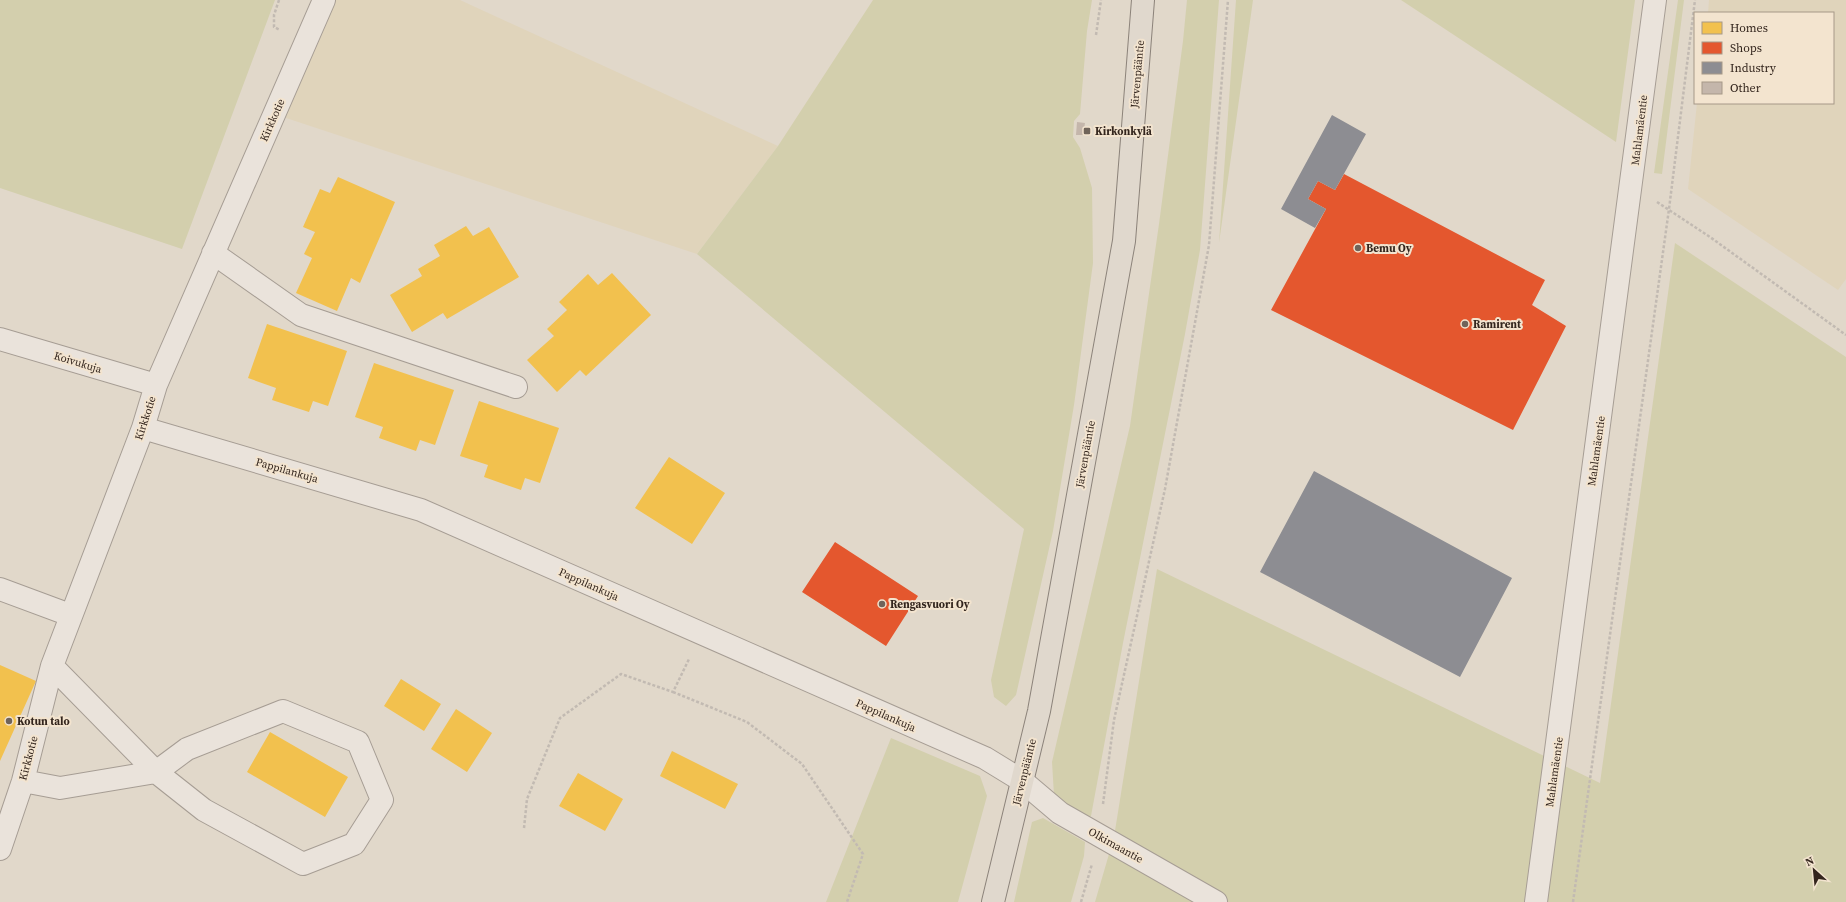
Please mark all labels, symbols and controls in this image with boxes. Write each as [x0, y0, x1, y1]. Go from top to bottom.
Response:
legend [1694, 12, 1834, 104]
text: Homes [1730, 20, 1768, 36]
street label: Järvenpääntie [1127, 39, 1148, 110]
text: Shops [1730, 40, 1762, 56]
text: Industry [1730, 60, 1777, 76]
text: Other [1730, 80, 1761, 96]
street label: Mahlamäentie [1628, 94, 1651, 166]
street label: Kirkkotie [256, 96, 289, 144]
place label: Kirkonkylä [1095, 124, 1152, 139]
marker: Kirkonkylä [1082, 126, 1092, 136]
place label: Bemu Oy [1366, 241, 1412, 256]
marker: Bemu Oy [1353, 243, 1363, 253]
place label: Ramirent [1473, 317, 1522, 332]
marker: Ramirent [1460, 319, 1470, 329]
street label: Koivukuja [52, 348, 104, 377]
street label: Kirkkotie [131, 394, 160, 442]
street label: Mahlamäentie [1584, 415, 1609, 487]
street label: Järvenpääntie [1072, 419, 1099, 490]
street label: Pappilankuja [254, 454, 320, 487]
street label: Pappilankuja [556, 565, 622, 605]
place label: Rengasvuori Oy [890, 597, 970, 612]
marker: Rengasvuori Oy [877, 599, 887, 609]
street label: Pappilankuja [853, 696, 919, 736]
place label: Kotun talo [17, 714, 70, 729]
marker: Kotun talo [4, 716, 14, 726]
street label: Kirkkotie [15, 734, 42, 782]
street label: Mahlamäentie [1542, 736, 1567, 808]
street label: Järvenpääntie [1009, 737, 1040, 808]
street label: Olkimaantie [1086, 824, 1146, 867]
north arrow [1794, 850, 1834, 890]
text: N [1803, 853, 1817, 870]

